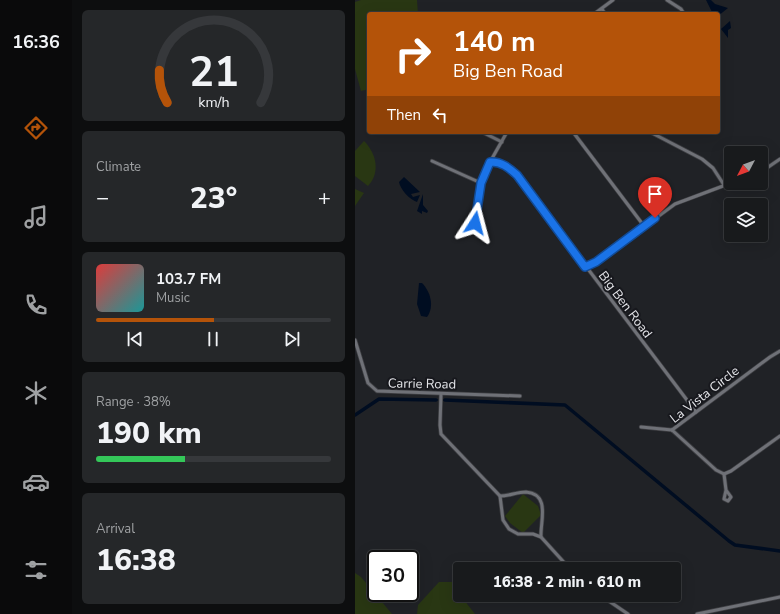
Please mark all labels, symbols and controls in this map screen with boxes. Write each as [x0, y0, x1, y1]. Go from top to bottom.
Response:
text: 140 m [453, 23, 536, 61]
icon: right [387, 28, 439, 80]
text: 16:36 [12, 30, 60, 54]
text: 21 [189, 44, 238, 101]
text: Big Ben Road [453, 59, 563, 83]
text: km/h [198, 93, 229, 112]
icon: left [429, 104, 451, 126]
text: Then [387, 105, 421, 125]
icon: directions [22, 114, 50, 142]
north arrow [724, 146, 768, 190]
map controls [724, 146, 768, 242]
text: Climate [96, 158, 141, 176]
pin [638, 177, 672, 218]
text: 23° [190, 178, 237, 219]
text: − [96, 183, 109, 213]
text: + [318, 183, 331, 213]
icon: arrive [644, 183, 666, 205]
button: layers [724, 198, 768, 242]
position arrow [454, 202, 496, 244]
icon: music [22, 203, 50, 231]
street label: Big Ben Road [594, 267, 656, 342]
text: 103.7 FM [156, 269, 221, 289]
text: Music [156, 289, 190, 307]
icon: phone [22, 291, 50, 319]
icon: previous [124, 328, 146, 350]
icon: pause [202, 328, 224, 350]
icon: next [281, 328, 303, 350]
street label: La Vista Circle [666, 362, 743, 428]
street label: Carrie Road [388, 374, 456, 394]
icon: climate [22, 379, 50, 407]
text: Range · 38% [96, 393, 171, 411]
text: 190 km [96, 413, 202, 454]
icon: car [22, 468, 50, 496]
text: Arrival [96, 520, 135, 538]
text: 16:38 [96, 540, 176, 581]
speed limit sign: 30 [367, 550, 419, 602]
icon: filters [22, 556, 50, 584]
text: 16:38 · 2 min · 610 m [493, 572, 641, 592]

